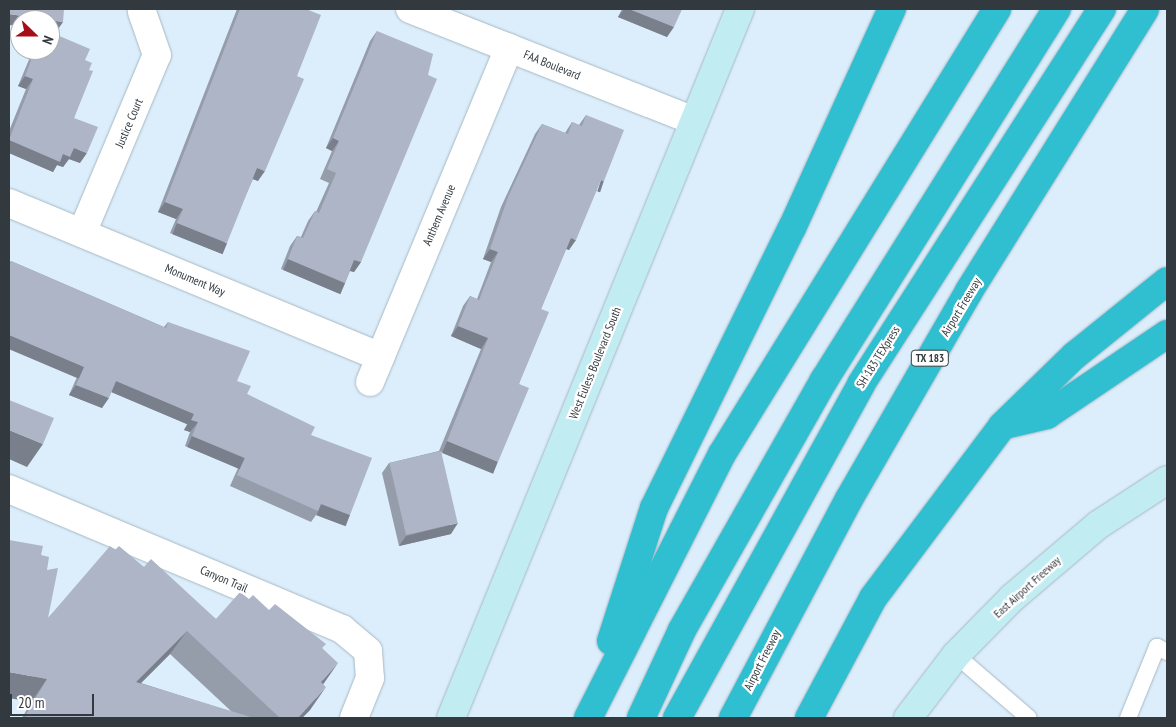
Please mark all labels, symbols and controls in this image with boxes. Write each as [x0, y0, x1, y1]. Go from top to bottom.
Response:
north arrow [10, 10, 60, 60]
text: N [38, 33, 58, 47]
street label: FAA Boulevard [521, 47, 583, 83]
street label: Justice Court [112, 96, 146, 150]
street label: Anthem Avenue [420, 182, 458, 248]
street label: Monument Way [163, 261, 227, 299]
street label: Airport Freeway [938, 275, 984, 339]
street label: West Euless Boulevard South [566, 305, 624, 421]
street label: SH 183 TEXpress [853, 323, 903, 391]
road number: TX 183 [910, 349, 950, 366]
street label: East Airport Freeway [990, 553, 1064, 621]
street label: Canyon Trail [198, 562, 250, 596]
street label: Airport Freeway [741, 627, 783, 693]
scale bar [12, 684, 96, 716]
text: 20 m [18, 693, 44, 712]

